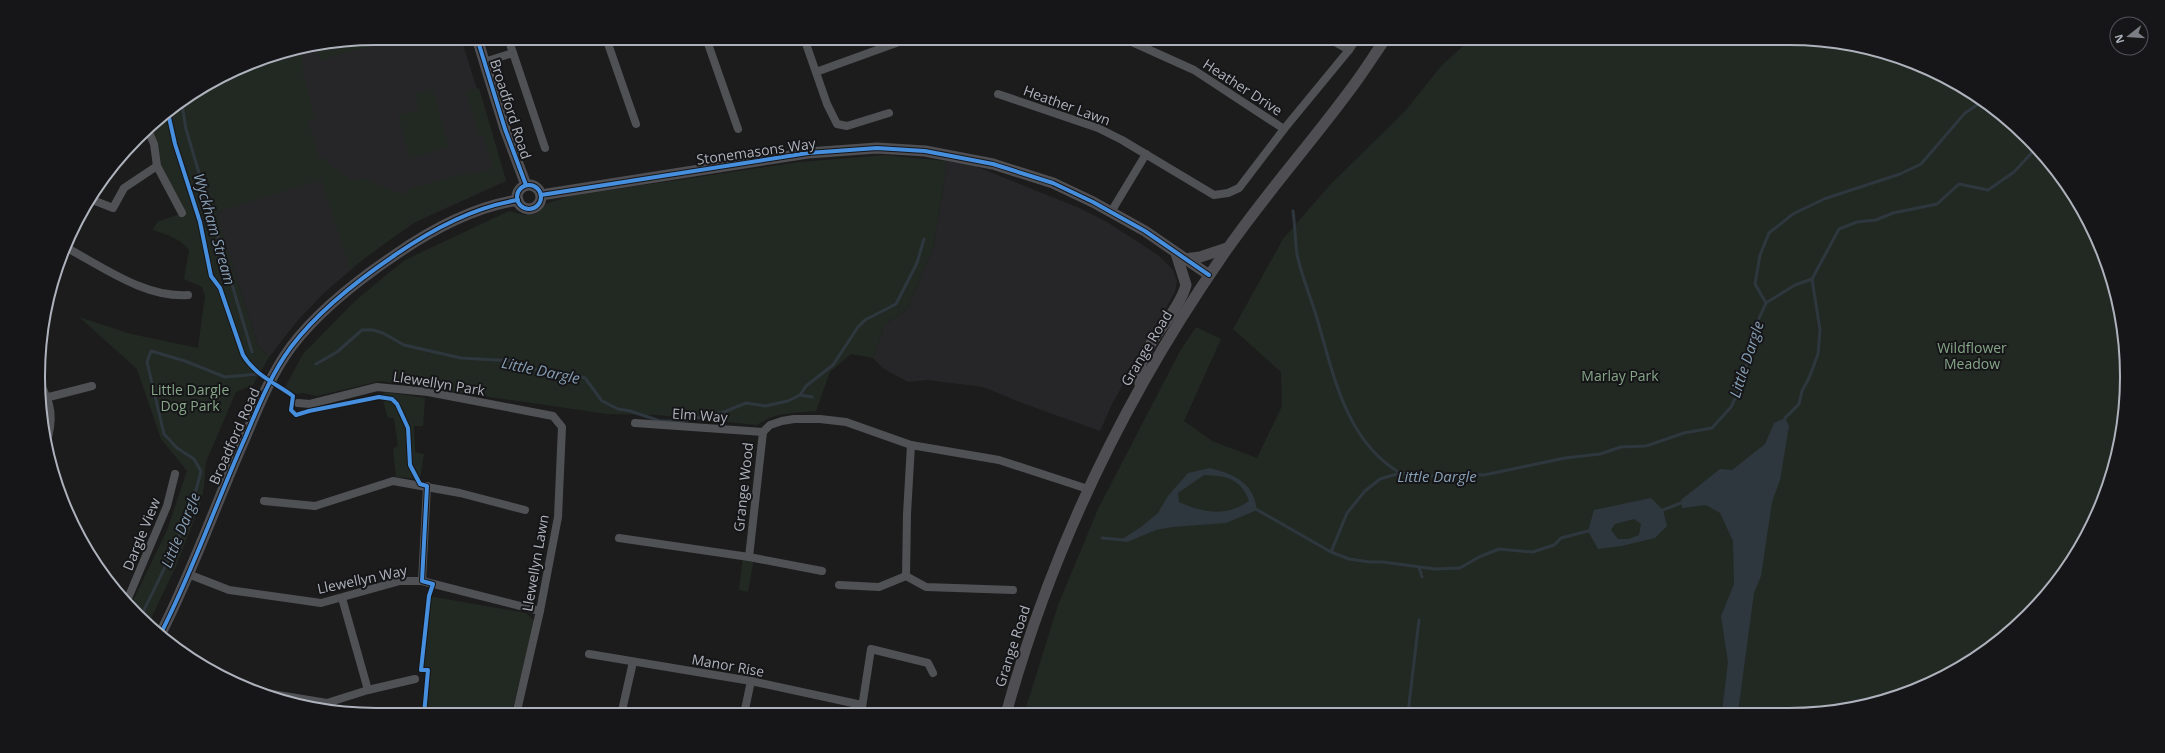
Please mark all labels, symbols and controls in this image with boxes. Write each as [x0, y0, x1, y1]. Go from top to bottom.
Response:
north arrow [2109, 16, 2149, 56]
text: N [2110, 33, 2127, 46]
street label: Heather Drive [1200, 54, 1286, 120]
street label: Broadford Road [486, 57, 536, 161]
street label: Heather Lawn [1021, 80, 1113, 130]
street label: Stonemasons Way [695, 133, 818, 169]
water label: Wyckham Stream [189, 171, 241, 287]
street label: Grange Road [1116, 307, 1176, 389]
water label: Little Dargle [1724, 318, 1768, 400]
park label: Wildflower Meadow [1937, 338, 2007, 373]
water label: Little Dargle [500, 352, 582, 388]
street label: Llewellyn Park [392, 366, 487, 400]
park label: Marlay Park [1581, 366, 1659, 385]
park label: Little Dargle Dog Park [151, 380, 229, 415]
street label: Broadford Road [204, 385, 264, 487]
street label: Elm Way [672, 404, 729, 426]
street label: Grange Wood [729, 441, 757, 533]
water label: Little Dargle [1397, 466, 1477, 486]
water label: Little Dargle [156, 489, 204, 571]
street label: Dargle View [118, 495, 164, 573]
street label: Llewellyn Lawn [517, 513, 553, 613]
street label: Llewellyn Way [315, 560, 410, 598]
street label: Grange Road [990, 603, 1034, 689]
street label: Manor Rise [690, 649, 766, 681]

